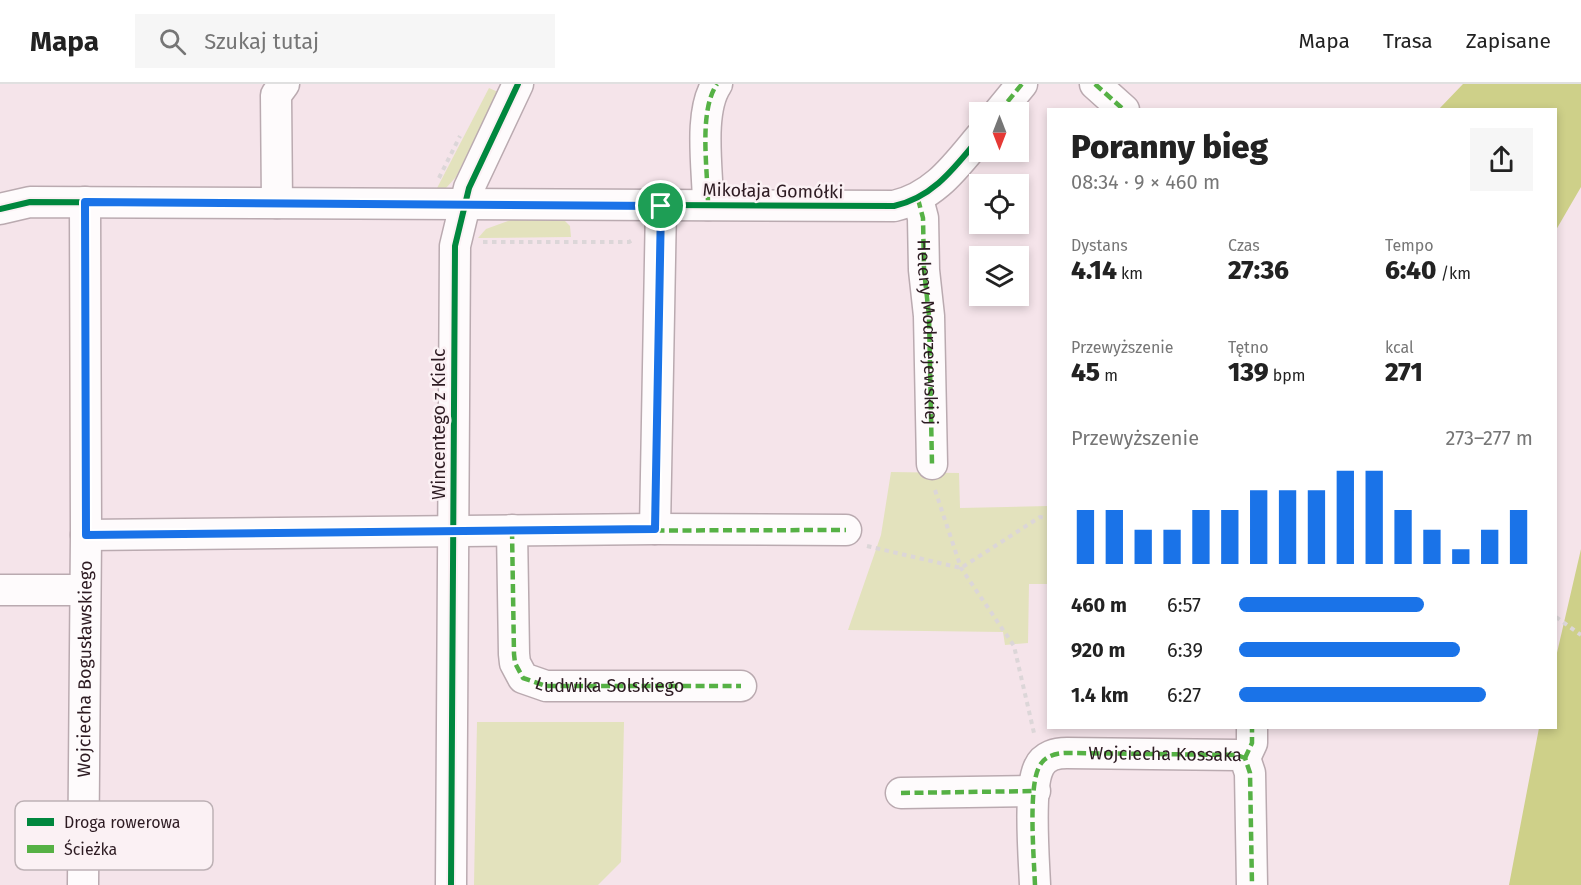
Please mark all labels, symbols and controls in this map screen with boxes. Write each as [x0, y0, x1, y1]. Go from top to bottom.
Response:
search box [135, 14, 555, 68]
text: Mapa [30, 25, 99, 58]
icon: search [156, 25, 189, 58]
text: Szukaj tutaj [204, 28, 319, 55]
text: Mapa [1298, 28, 1350, 54]
text: Trasa [1383, 28, 1433, 54]
text: Zapisane [1466, 28, 1551, 54]
north arrow [969, 102, 1029, 162]
map controls [969, 102, 1029, 306]
text: Poranny bieg [1071, 127, 1268, 167]
button: share [1470, 128, 1533, 191]
text: 08:34 · 9 × 460 m [1071, 170, 1220, 194]
button: locate [969, 174, 1029, 234]
street label: Mikołaja Gomółki [702, 179, 844, 203]
pin [635, 180, 686, 231]
icon: arrive [644, 189, 677, 222]
text: Dystans [1071, 236, 1128, 255]
text: Czas [1228, 236, 1260, 255]
text: Tempo [1385, 236, 1434, 255]
street label: Heleny Modrzejewskiej [912, 239, 942, 425]
button: layers [969, 246, 1029, 306]
text: 4.14 [1071, 255, 1117, 286]
text: 27:36 [1228, 255, 1289, 286]
text: 6:40 [1385, 255, 1436, 286]
text: km [1117, 264, 1143, 283]
text: /km [1436, 264, 1471, 283]
text: Przewyższenie [1071, 338, 1174, 357]
text: Tętno [1228, 338, 1269, 357]
text: kcal [1385, 338, 1414, 357]
street label: Wincentego z Kielc [428, 348, 450, 500]
text: 45 [1071, 357, 1100, 388]
text: 139 [1228, 357, 1269, 388]
text: 271 [1385, 357, 1423, 388]
text: m [1100, 366, 1118, 385]
text: bpm [1269, 366, 1306, 385]
text: Przewyższenie [1071, 426, 1199, 450]
text: 273–277 m [1446, 426, 1533, 450]
street label: Wojciecha Bogusławskiego [73, 560, 97, 778]
text: 460 m [1071, 593, 1127, 617]
text: 6:57 [1167, 593, 1201, 617]
text: 920 m [1071, 638, 1125, 662]
text: 6:39 [1167, 638, 1203, 662]
street label: Ludwika Solskiego [532, 672, 684, 697]
text: 1.4 km [1071, 683, 1129, 707]
text: 6:27 [1167, 683, 1201, 707]
street label: Wojciecha Kossaka [1088, 742, 1242, 766]
legend [15, 801, 213, 870]
text: Droga rowerowa [64, 813, 181, 832]
text: Ścieżka [64, 839, 117, 859]

